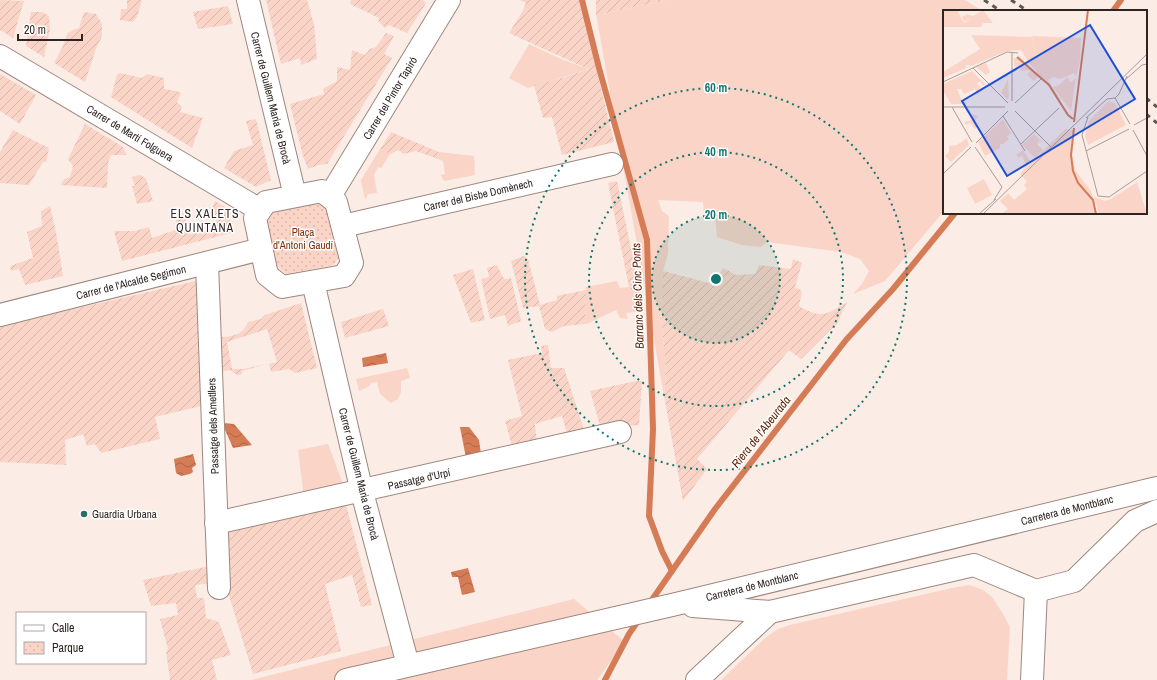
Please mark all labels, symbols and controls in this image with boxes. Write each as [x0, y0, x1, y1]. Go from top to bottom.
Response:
inset map [943, 10, 1147, 214]
scale bar [18, 16, 82, 42]
text: 20 m [24, 22, 46, 38]
street label: Carrer de Guillem Maria de Brocà [248, 30, 294, 166]
street label: Carrer del Pintor Tapiró [360, 54, 420, 142]
text: 60 m [705, 80, 727, 96]
street label: Carrer de Martí Folguera [84, 102, 176, 164]
text: 40 m [705, 144, 727, 160]
street label: Carrer del Bisbe Domènech [422, 176, 534, 214]
district label: ELS XALETS QUINTANA [170, 206, 240, 236]
text: 20 m [705, 207, 727, 223]
park label: Plaça d'Antoni Gaudí [273, 225, 333, 252]
water label: Barranc dels Cinc Ponts [628, 243, 648, 349]
street label: Carrer de l'Alcalde Segimon [75, 262, 187, 302]
centre of rings [709, 272, 723, 286]
street label: Passatge dels Ametllers [204, 377, 222, 474]
water label: Riera de l'Abeurada [728, 392, 794, 471]
street label: Carrer de Guillem Maria de Brocà [336, 406, 382, 542]
street label: Passatge d'Urpí [386, 465, 452, 493]
street label: Carretera de Montblanc [1019, 492, 1115, 528]
place label: Guardia Urbana [92, 507, 157, 521]
marker: Guardia Urbana [79, 509, 89, 519]
street label: Carretera de Montblanc [704, 568, 800, 604]
legend [16, 612, 146, 664]
text: Calle [52, 620, 74, 636]
text: Parque [52, 640, 84, 656]

